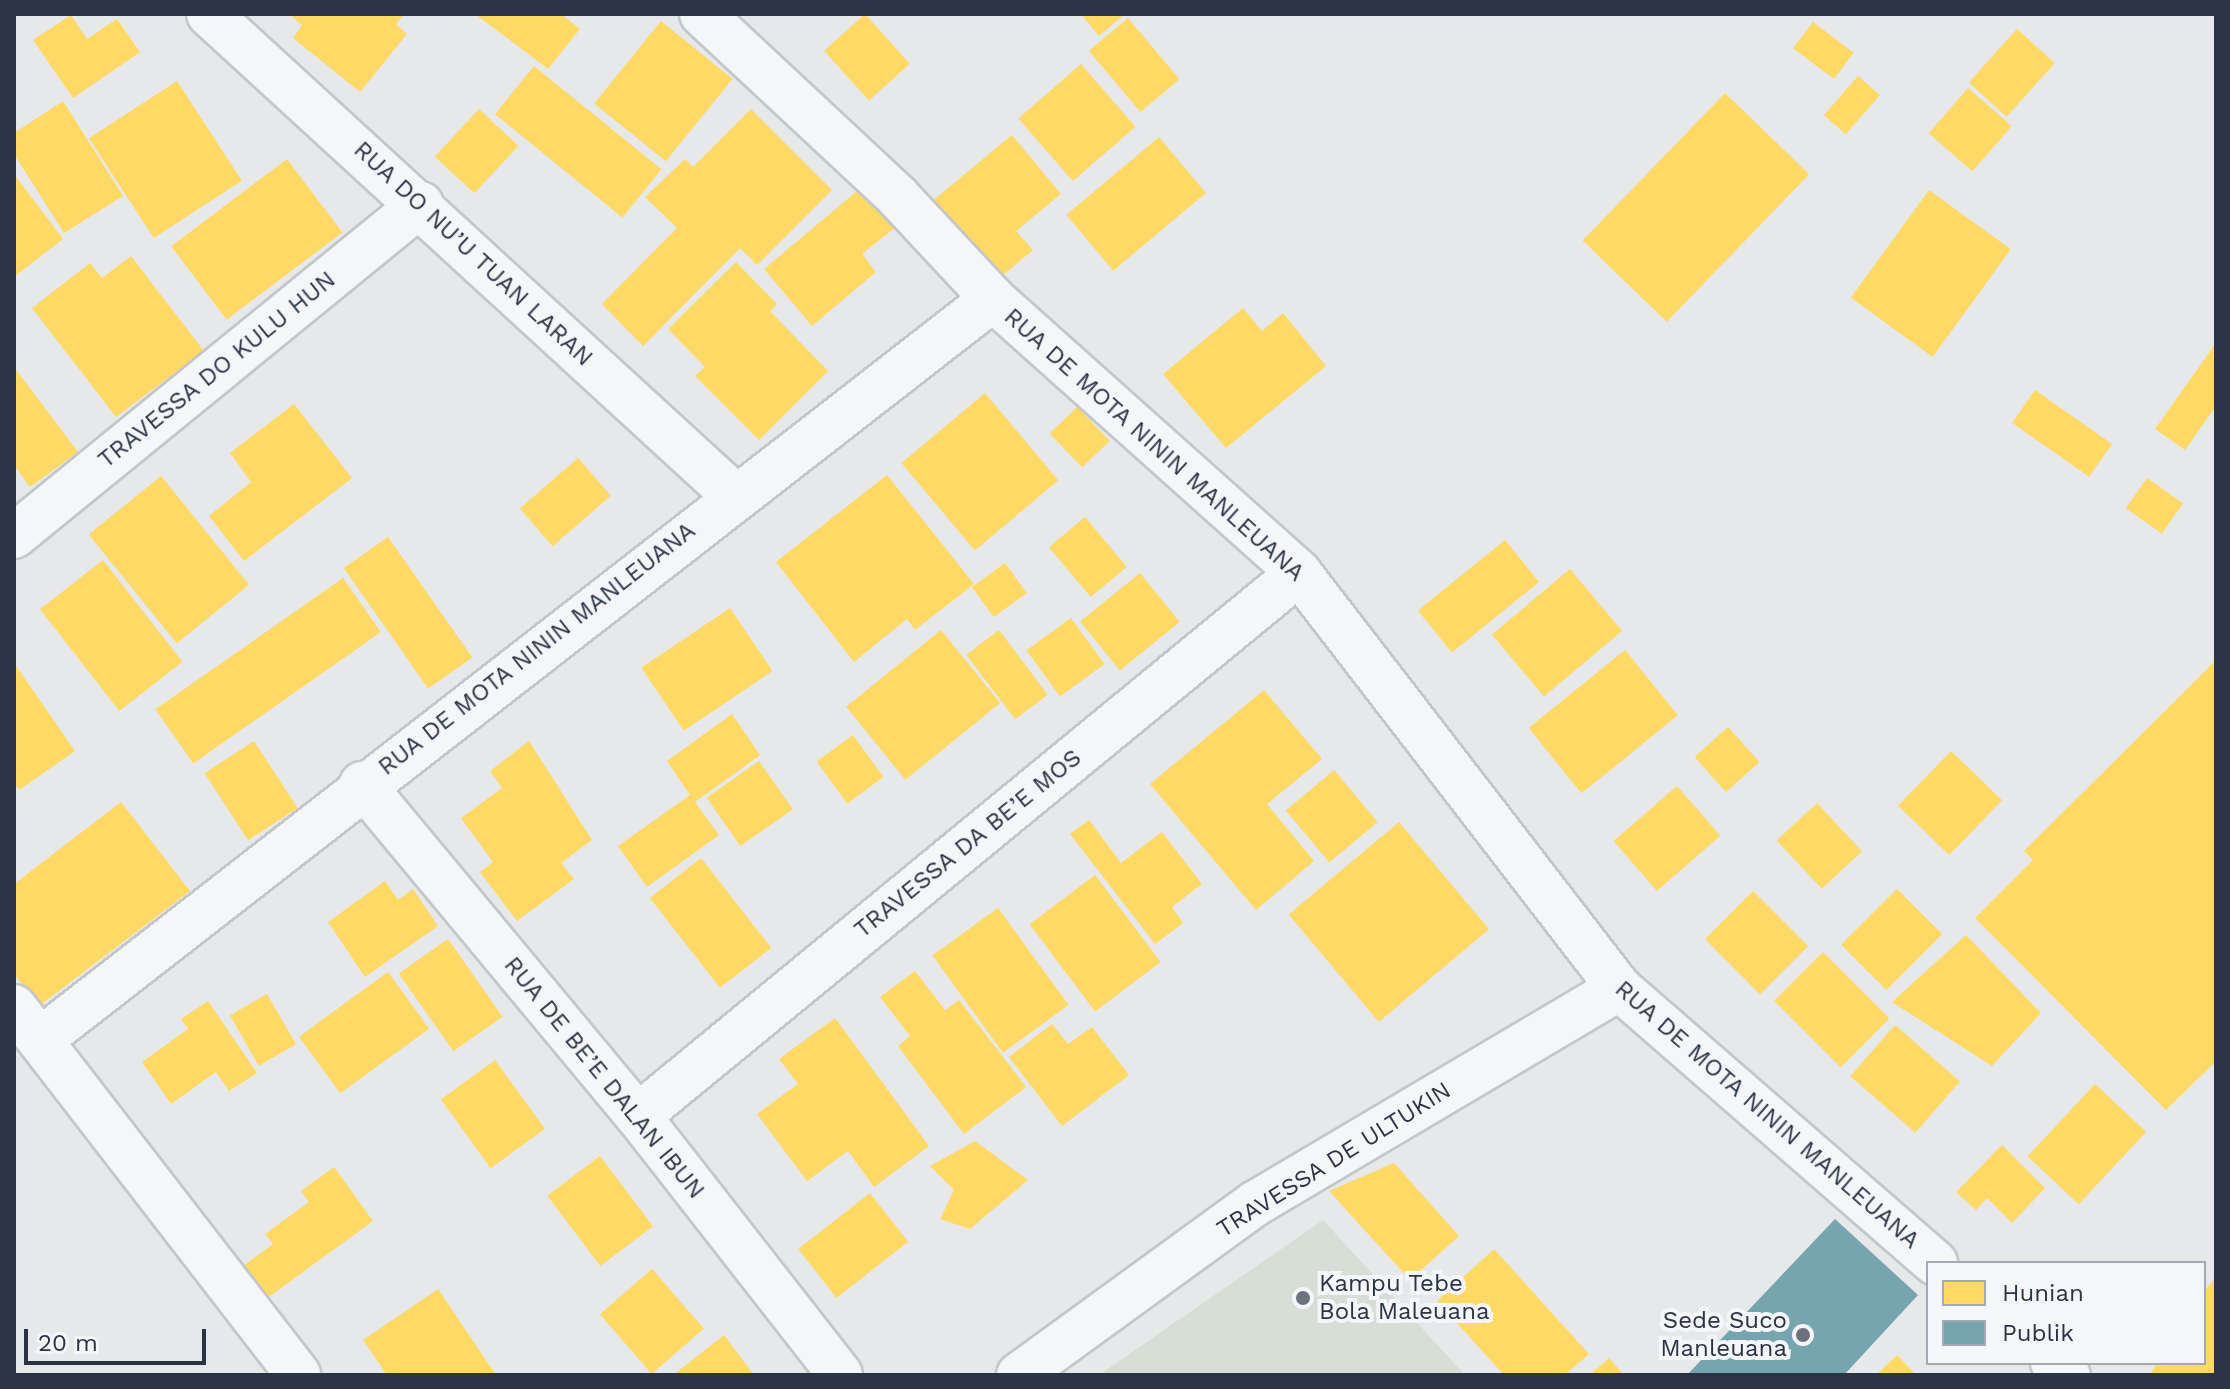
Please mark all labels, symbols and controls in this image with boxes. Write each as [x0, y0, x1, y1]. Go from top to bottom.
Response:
street label: RUA DO NU’U TUAN LARAN [347, 135, 599, 373]
street label: TRAVESSA DO KULU HUN [92, 265, 342, 475]
street label: RUA DE MOTA NININ MANLEUANA [997, 302, 1311, 588]
street label: RUA DE MOTA NININ MANLEUANA [372, 516, 702, 782]
street label: TRAVESSA DA BE’E MOS [848, 743, 1088, 945]
street label: RUA DE BE’E DALAN IBUN [497, 951, 711, 1205]
street label: RUA DE MOTA NININ MANLEUANA [1608, 974, 1926, 1256]
street label: TRAVESSA DE ULTUKIN [1211, 1076, 1457, 1244]
legend [1926, 1261, 2206, 1365]
place label: Kampu Tebe Bola Maleuana [1319, 1270, 1490, 1326]
text: Hunian [2002, 1279, 2084, 1307]
marker: Kampu Tebe Bola Maleuana [1294, 1289, 1312, 1307]
place label: Sede Suco Manleuana [1660, 1307, 1787, 1363]
scale bar [28, 1313, 210, 1363]
text: Publik [2002, 1319, 2074, 1347]
marker: Sede Suco Manleuana [1794, 1326, 1812, 1344]
text: 20 m [38, 1329, 98, 1357]

